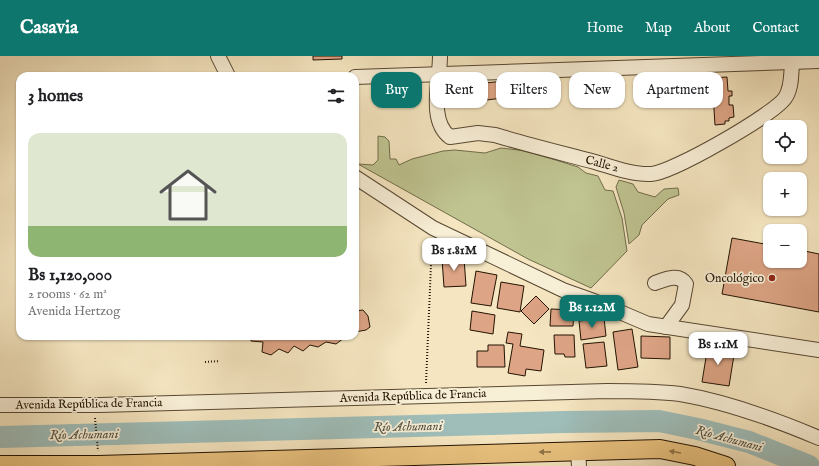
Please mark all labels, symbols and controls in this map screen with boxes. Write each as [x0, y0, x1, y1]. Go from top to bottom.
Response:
text: Casavia [20, 16, 78, 40]
text: Home [587, 19, 623, 37]
text: Map [645, 19, 672, 37]
text: About [694, 19, 730, 37]
text: Contact [752, 19, 799, 37]
chip: Buy [371, 72, 422, 108]
chip: Rent [430, 72, 488, 108]
chip: Filters [496, 72, 561, 108]
chip: New [569, 72, 625, 108]
chip: Apartment [633, 72, 723, 108]
icon: filters [325, 85, 347, 107]
text: 3 homes [28, 86, 83, 107]
map controls [763, 120, 807, 268]
button: locate [763, 120, 807, 164]
street label: Calle 2 [584, 152, 621, 176]
icon: home [152, 159, 224, 231]
button: + [763, 172, 807, 216]
button: − [763, 224, 807, 268]
pin: Bs 1.81M [413, 238, 495, 272]
text: Bs 1.81M [431, 242, 477, 259]
text: Bs 1,120,000 [28, 265, 112, 286]
place label: Oncológico [705, 271, 765, 286]
marker: Oncológico [767, 273, 777, 283]
text: 2 rooms · 62 m² [28, 286, 107, 303]
pin: Bs 1.12M [551, 295, 633, 329]
text: Bs 1.12M [569, 299, 615, 316]
text: Avenida Hertzog [28, 303, 120, 320]
pin: Bs 1.1M [681, 332, 755, 366]
text: Bs 1.1M [698, 336, 738, 353]
street label: Avenida República de Francia [338, 386, 488, 407]
street label: Avenida República de Francia [14, 395, 163, 414]
water label: Río Achumani [374, 418, 444, 436]
water label: Río Achumani [694, 422, 766, 456]
water label: Río Achumani [50, 426, 120, 444]
one-way arrow [538, 449, 551, 455]
one-way arrow [669, 449, 681, 455]

